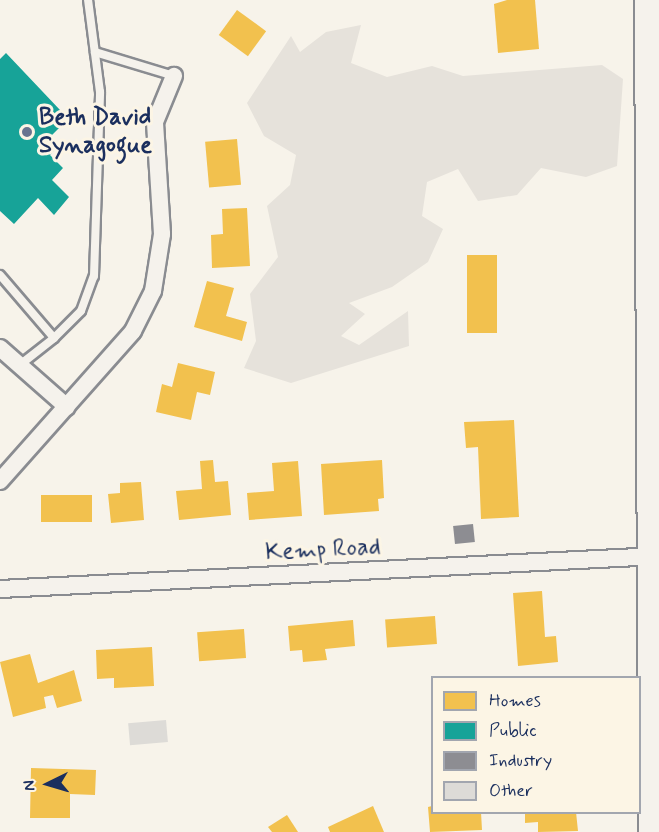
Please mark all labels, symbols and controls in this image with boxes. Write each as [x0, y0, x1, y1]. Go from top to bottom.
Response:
place label: Beth David Synagogue [39, 104, 152, 160]
marker: Beth David Synagogue [20, 125, 34, 139]
street label: Kemp Road [265, 533, 381, 567]
legend [431, 676, 641, 814]
text: Homes [489, 689, 541, 713]
text: Public [489, 719, 537, 743]
text: Industry [489, 749, 552, 773]
north arrow [18, 754, 78, 814]
text: N [19, 779, 40, 792]
text: Other [489, 779, 533, 803]

